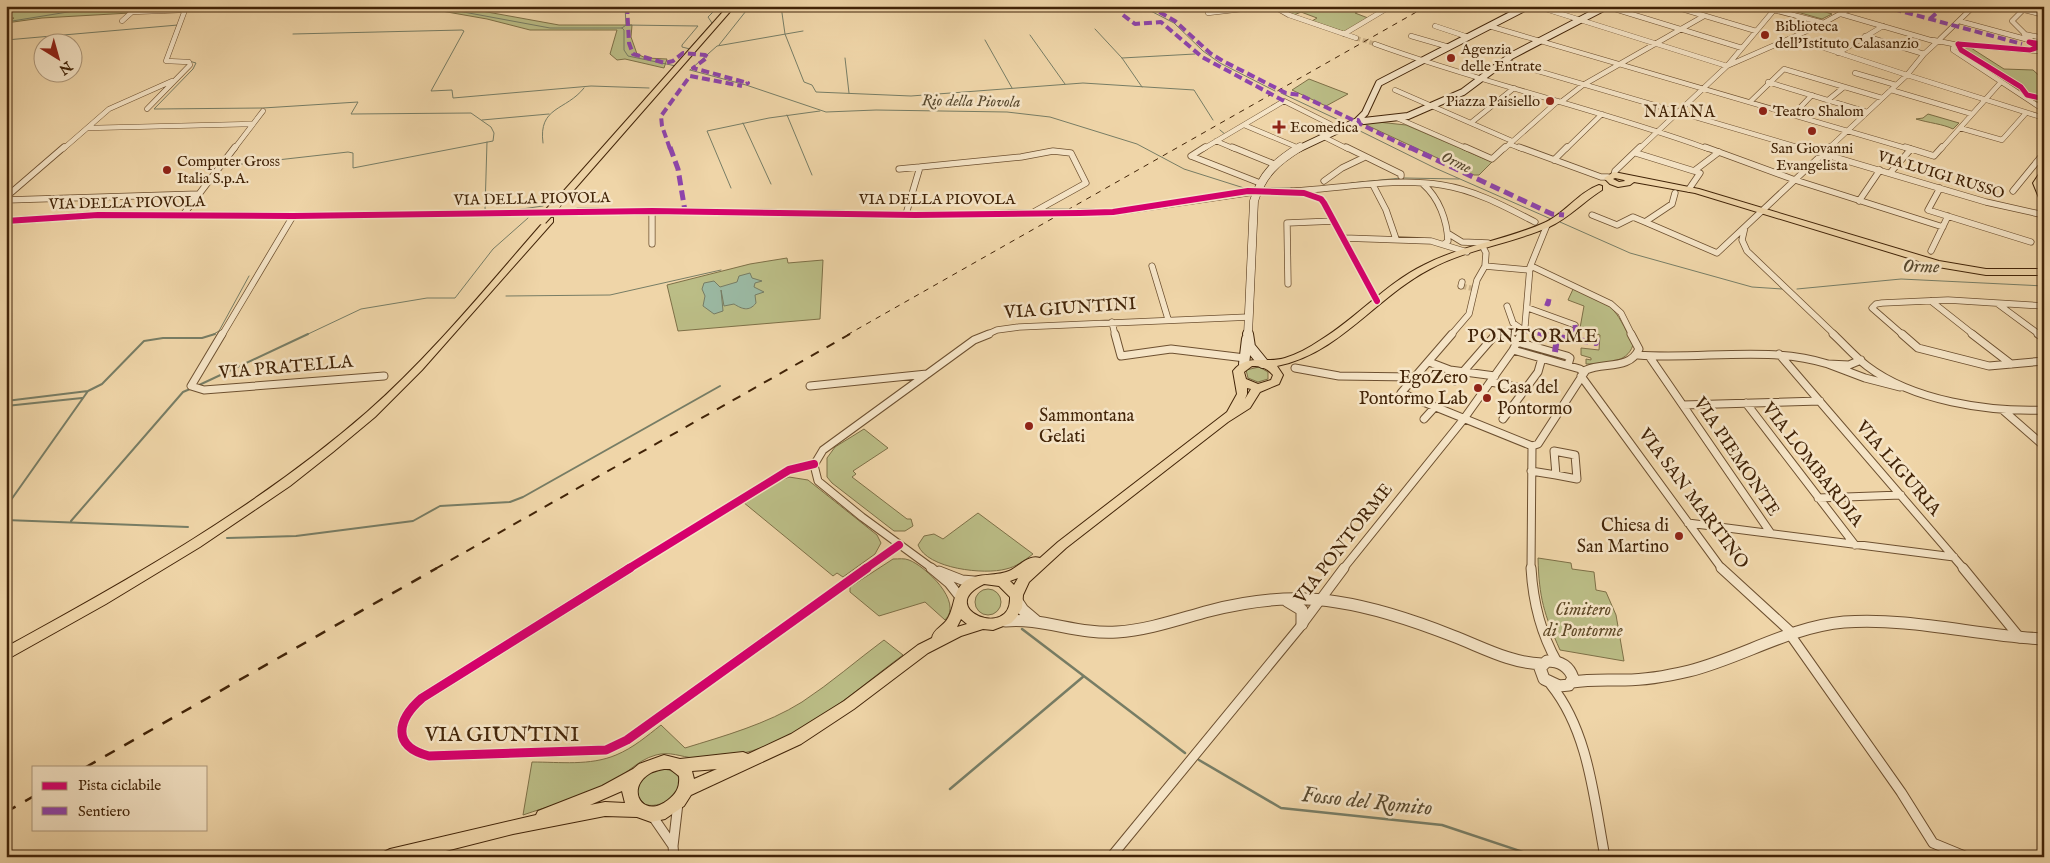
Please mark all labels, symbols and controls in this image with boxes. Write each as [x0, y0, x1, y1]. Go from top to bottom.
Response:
place label: Biblioteca dell'Istituto Calasanzio [1775, 17, 1919, 53]
marker: Biblioteca dell'Istituto Calasanzio [1759, 29, 1771, 41]
north arrow [32, 32, 82, 82]
place label: Agenzia delle Entrate [1460, 40, 1542, 76]
marker: Agenzia delle Entrate [1445, 52, 1457, 64]
text: N [55, 56, 76, 78]
water label: Rio della Piovola [921, 91, 1021, 113]
place label: Piazza Paisiello [1446, 92, 1540, 111]
marker: Piazza Paisiello [1544, 95, 1556, 107]
place label: Teatro Shalom [1773, 102, 1864, 121]
district label: NAIANA [1644, 103, 1716, 123]
marker: Teatro Shalom [1757, 105, 1769, 117]
place label: Ecomedica [1290, 118, 1359, 137]
marker: Ecomedica [1272, 120, 1286, 134]
marker: San Giovanni Evangelista [1806, 125, 1818, 137]
place label: San Giovanni Evangelista [1771, 139, 1853, 175]
street label: VIA LUIGI RUSSO [1874, 146, 2007, 203]
water label: Orme [1438, 147, 1475, 179]
place label: Computer Gross Italia S.p.A. [177, 152, 280, 188]
marker: Computer Gross Italia S.p.A. [161, 164, 173, 176]
street label: VIA DELLA PIOVOLA [453, 188, 611, 210]
street label: VIA DELLA PIOVOLA [858, 190, 1016, 209]
street label: VIA DELLA PIOVOLA [48, 192, 206, 214]
water label: Orme [1902, 255, 1940, 279]
street label: VIA GIUNTINI [1002, 293, 1137, 325]
district label: PONTORME [1467, 324, 1599, 349]
street label: VIA PRATELLA [217, 351, 355, 385]
place label: EgoZero Pontormo Lab [1359, 367, 1468, 411]
place label: Casa del Pontormo [1497, 377, 1572, 421]
marker: EgoZero Pontormo Lab [1472, 382, 1484, 394]
marker: Casa del Pontormo [1481, 392, 1493, 404]
street label: VIA PIEMONTE [1687, 392, 1784, 521]
street label: VIA LOMBARDIA [1756, 397, 1868, 533]
place label: Sammontana Gelati [1039, 405, 1134, 449]
street label: VIA LIGURIA [1850, 416, 1946, 522]
marker: Sammontana Gelati [1023, 420, 1035, 432]
street label: VIA SAN MARTINO [1632, 423, 1753, 574]
street label: VIA PONTORME [1289, 479, 1398, 610]
place label: Chiesa di San Martino [1577, 515, 1669, 559]
marker: Chiesa di San Martino [1673, 530, 1685, 542]
park label: Cimitero di Pontorme [1542, 599, 1623, 643]
street label: VIA GIUNTINI [424, 722, 579, 749]
legend [32, 766, 208, 830]
text: Pista ciclabile [78, 776, 161, 795]
water label: Fosso del Romito [1300, 781, 1434, 823]
text: Sentiero [78, 802, 130, 821]

